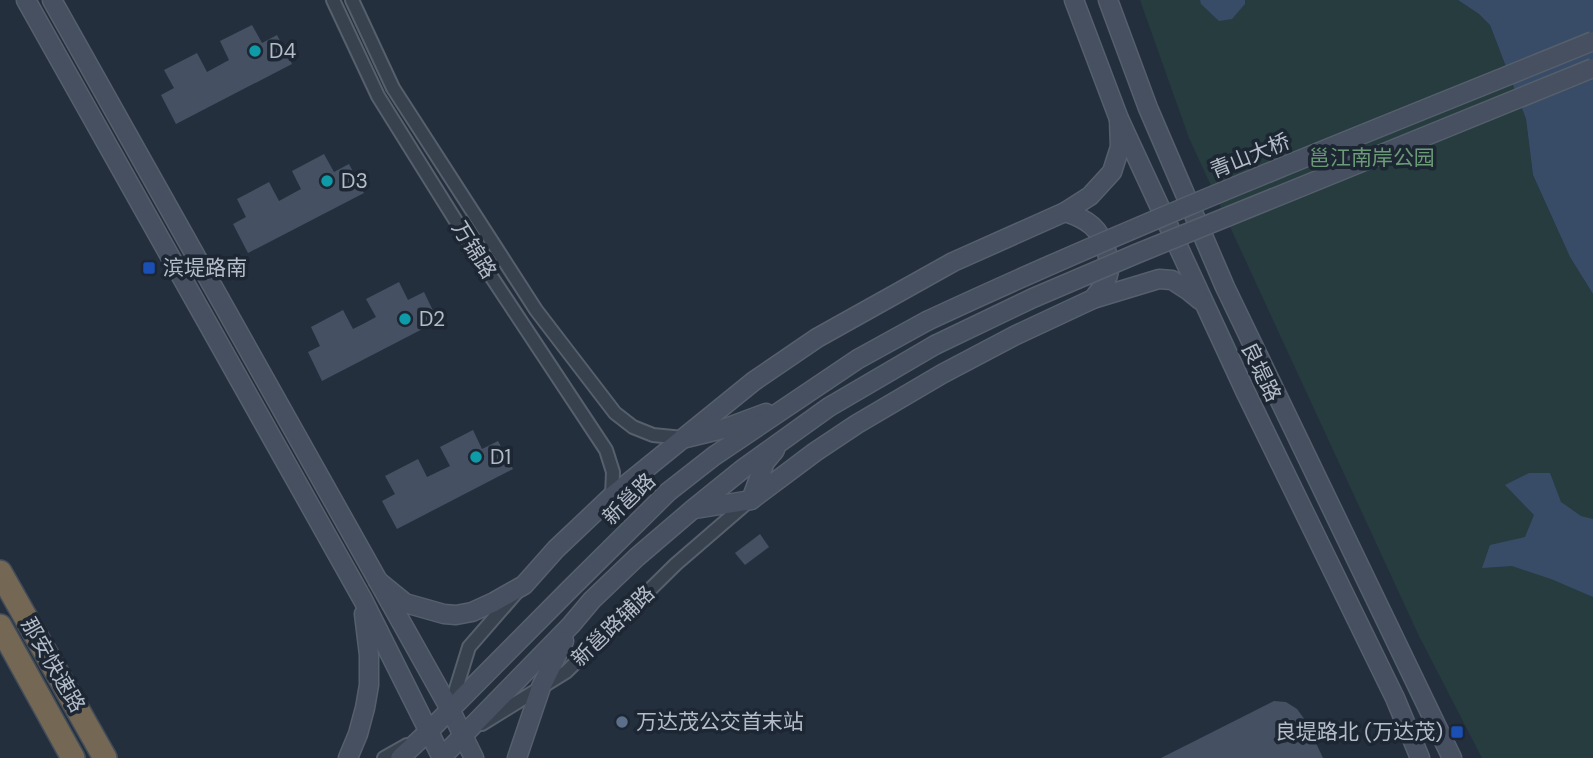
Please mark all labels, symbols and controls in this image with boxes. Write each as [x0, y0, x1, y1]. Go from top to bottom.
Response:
place label: D4 [269, 37, 296, 65]
marker: D4 [247, 43, 263, 59]
street label: 青山大桥 [1206, 127, 1294, 185]
park label: 邕江南岸公园 [1309, 144, 1435, 172]
place label: D3 [341, 167, 368, 195]
marker: D3 [319, 173, 335, 189]
street label: 万锦路 [445, 216, 503, 284]
place label: 滨堤路南 [163, 254, 247, 282]
marker: 滨堤路南 [141, 260, 157, 276]
place label: D2 [419, 305, 445, 333]
marker: D2 [397, 311, 413, 327]
street label: 良堤路 [1235, 338, 1287, 406]
place label: D1 [490, 443, 511, 471]
marker: D1 [468, 449, 484, 465]
street label: 新邕路 [597, 467, 661, 531]
street label: 新邕路辅路 [566, 579, 660, 673]
street label: 那安快速路 [15, 613, 91, 717]
place label: 万达茂公交首末站 [636, 708, 804, 736]
marker: 万达茂公交首末站 [614, 714, 630, 730]
place label: 良堤路北 (万达茂) [1275, 718, 1443, 746]
marker: 良堤路北 (万达茂) [1449, 724, 1465, 740]

